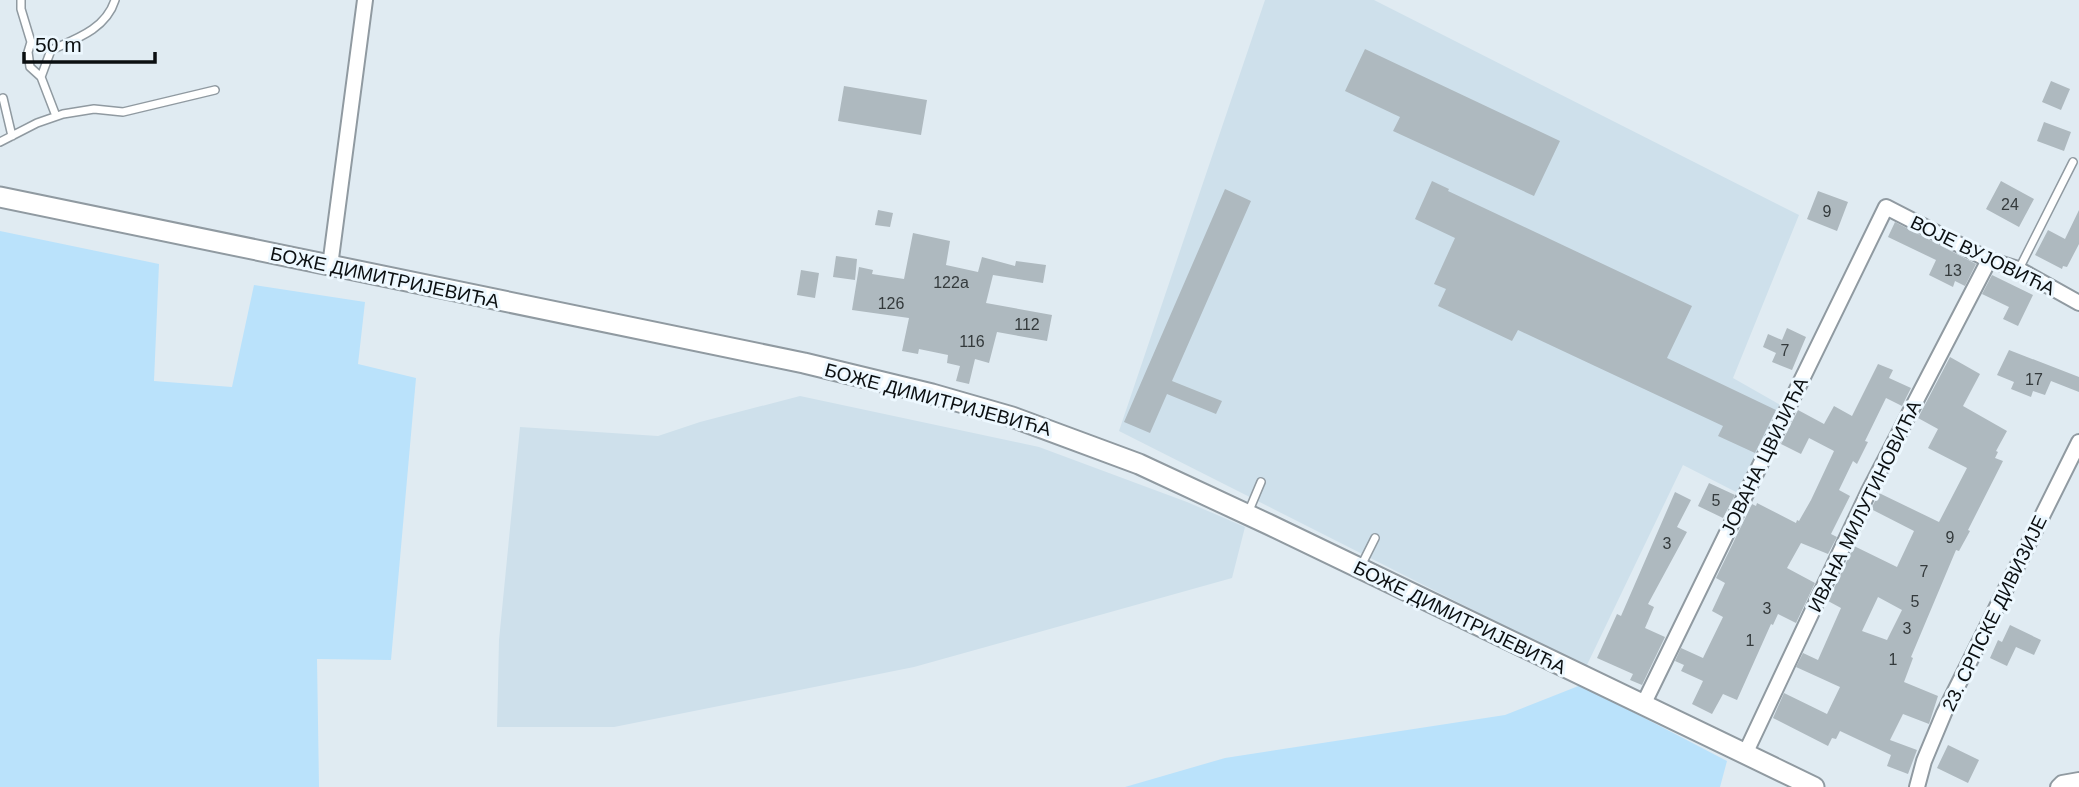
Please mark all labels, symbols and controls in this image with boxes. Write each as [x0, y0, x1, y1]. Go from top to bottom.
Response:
scale bar [24, 21, 156, 65]
text: 50 m [35, 33, 82, 56]
house number: 24 [2001, 196, 2019, 213]
house number: 9 [1823, 203, 1832, 220]
street label: ВОЈЕ ВУЈОВИЋА [1907, 211, 2059, 300]
street label: БОЖЕ ДИМИТРИЈЕВИЋА [269, 243, 502, 312]
house number: 13 [1944, 262, 1962, 279]
house number: 122a [933, 274, 969, 291]
house number: 126 [878, 295, 904, 312]
house number: 112 [1014, 316, 1040, 333]
house number: 116 [959, 333, 985, 350]
house number: 7 [1781, 342, 1790, 359]
street label: БОЖЕ ДИМИТРИЈЕВИЋА [822, 359, 1054, 440]
house number: 17 [2025, 371, 2043, 388]
street label: ЈОВАНА ЦВИЈИЋА [1717, 374, 1812, 539]
street label: ИВАНА МИЛУТИНОВИЋА [1804, 397, 1925, 616]
house number: 5 [1712, 492, 1721, 509]
street label: 23. СРПСКЕ ДИВИЗИЈЕ [1938, 512, 2051, 714]
house number: 9 [1946, 529, 1955, 546]
house number: 3 [1663, 535, 1672, 552]
street label: БОЖЕ ДИМИТРИЈЕВИЋА [1350, 557, 1570, 678]
house number: 7 [1920, 563, 1929, 580]
house number: 5 [1911, 593, 1920, 610]
house number: 3 [1763, 600, 1772, 617]
house number: 3 [1903, 620, 1912, 637]
house number: 1 [1746, 632, 1755, 649]
house number: 1 [1889, 651, 1898, 668]

